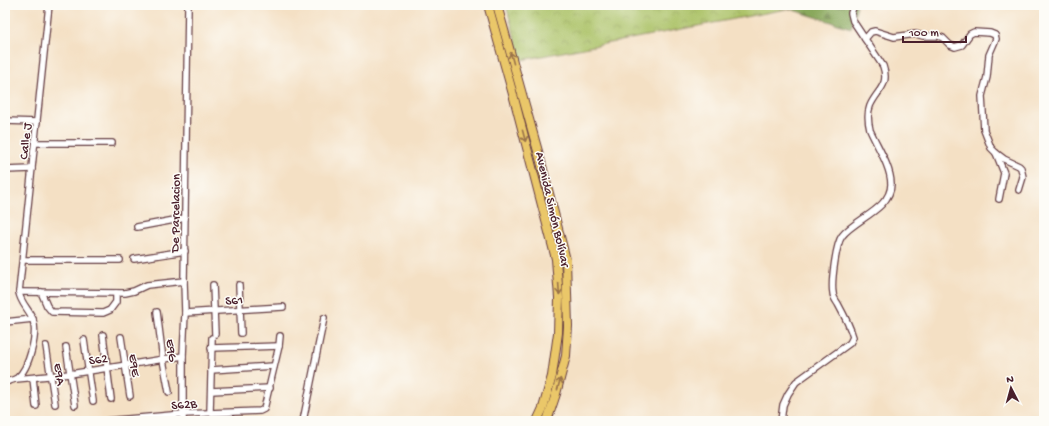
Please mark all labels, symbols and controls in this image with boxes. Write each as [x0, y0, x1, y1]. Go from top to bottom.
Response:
scale bar [903, 18, 966, 44]
text: 100 m [908, 27, 939, 41]
one-way arrow [508, 52, 515, 65]
street label: Calle J [17, 121, 36, 160]
one-way arrow [521, 129, 528, 142]
street label: Avenida Simón Bolívar [531, 151, 572, 270]
street label: De Parcelacion [168, 173, 185, 253]
one-way arrow [555, 282, 562, 295]
street label: S61 [225, 293, 244, 310]
street label: E9G [162, 338, 180, 363]
street label: S62 [88, 352, 109, 369]
street label: E9E [124, 353, 143, 379]
street label: E9A [49, 362, 68, 388]
north arrow [991, 368, 1031, 408]
text: N [1006, 374, 1014, 386]
one-way arrow [556, 378, 563, 391]
street label: S62B [171, 397, 198, 414]

